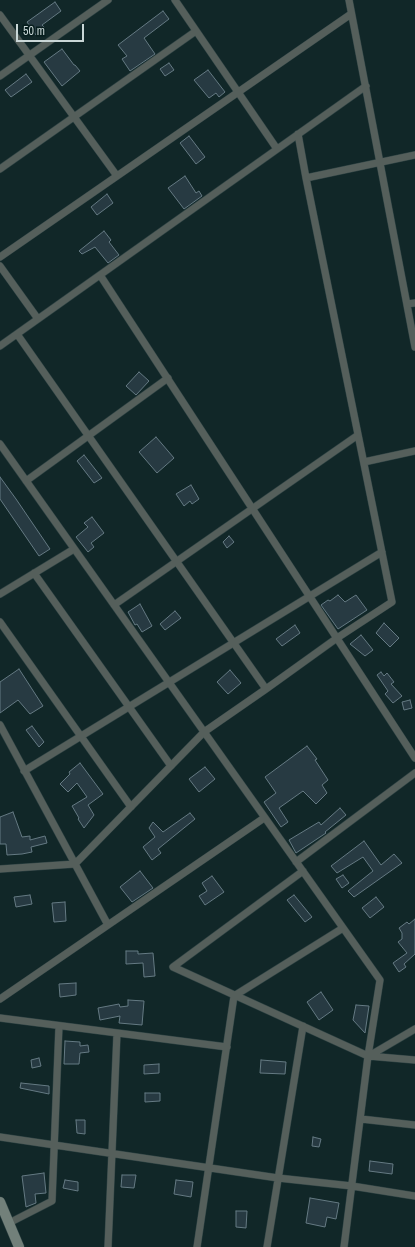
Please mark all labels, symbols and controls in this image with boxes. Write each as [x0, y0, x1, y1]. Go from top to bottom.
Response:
scale bar [18, 16, 86, 42]
text: 50 m [23, 23, 45, 39]

